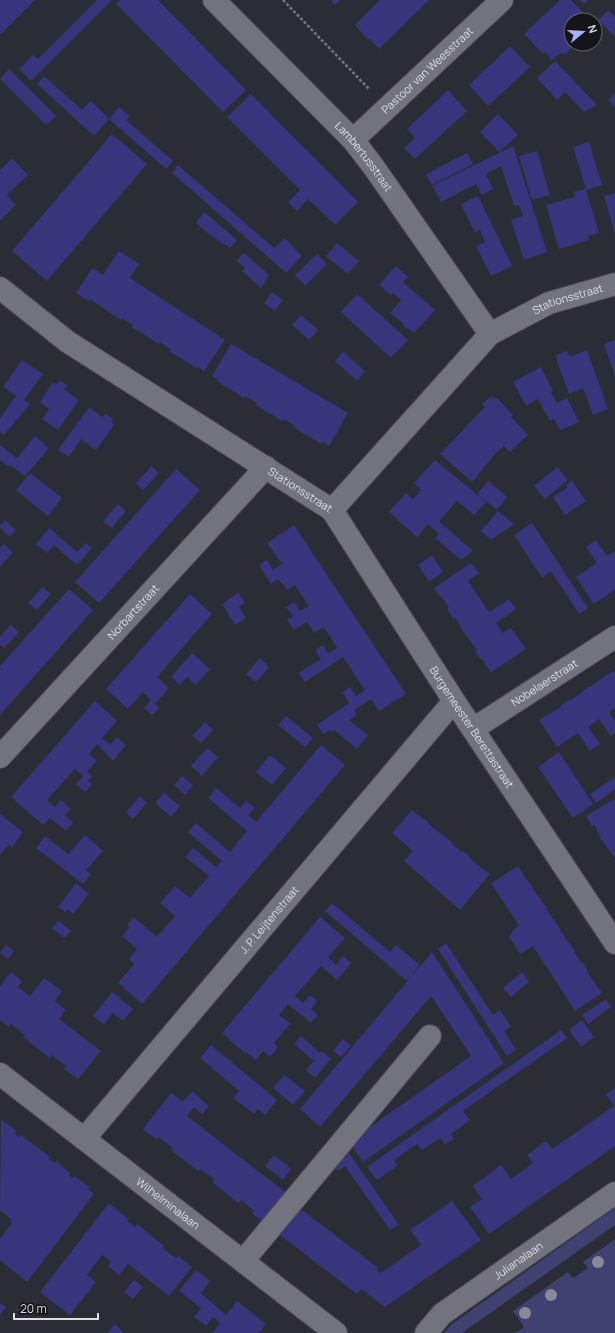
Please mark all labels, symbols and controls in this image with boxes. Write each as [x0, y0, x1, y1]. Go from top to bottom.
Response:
north arrow [563, 12, 603, 52]
street label: Pastoor van Weesstraat [378, 23, 476, 117]
text: N [585, 23, 601, 35]
street label: Lambertusstraat [332, 118, 396, 194]
street label: Stationsstraat [529, 280, 604, 318]
street label: Stationsstraat [265, 463, 336, 515]
street label: Norbartstraat [104, 581, 162, 642]
street label: Nobelaerstraat [508, 655, 580, 709]
street label: Burgemeester Berettastraat [427, 663, 518, 791]
street label: J. P. Leijtenstraat [236, 882, 302, 957]
street label: Wilhelminalaan [133, 1174, 203, 1232]
street label: Julianalaan [490, 1238, 546, 1283]
scale bar [14, 1295, 98, 1321]
text: 20 m [20, 1300, 47, 1317]

